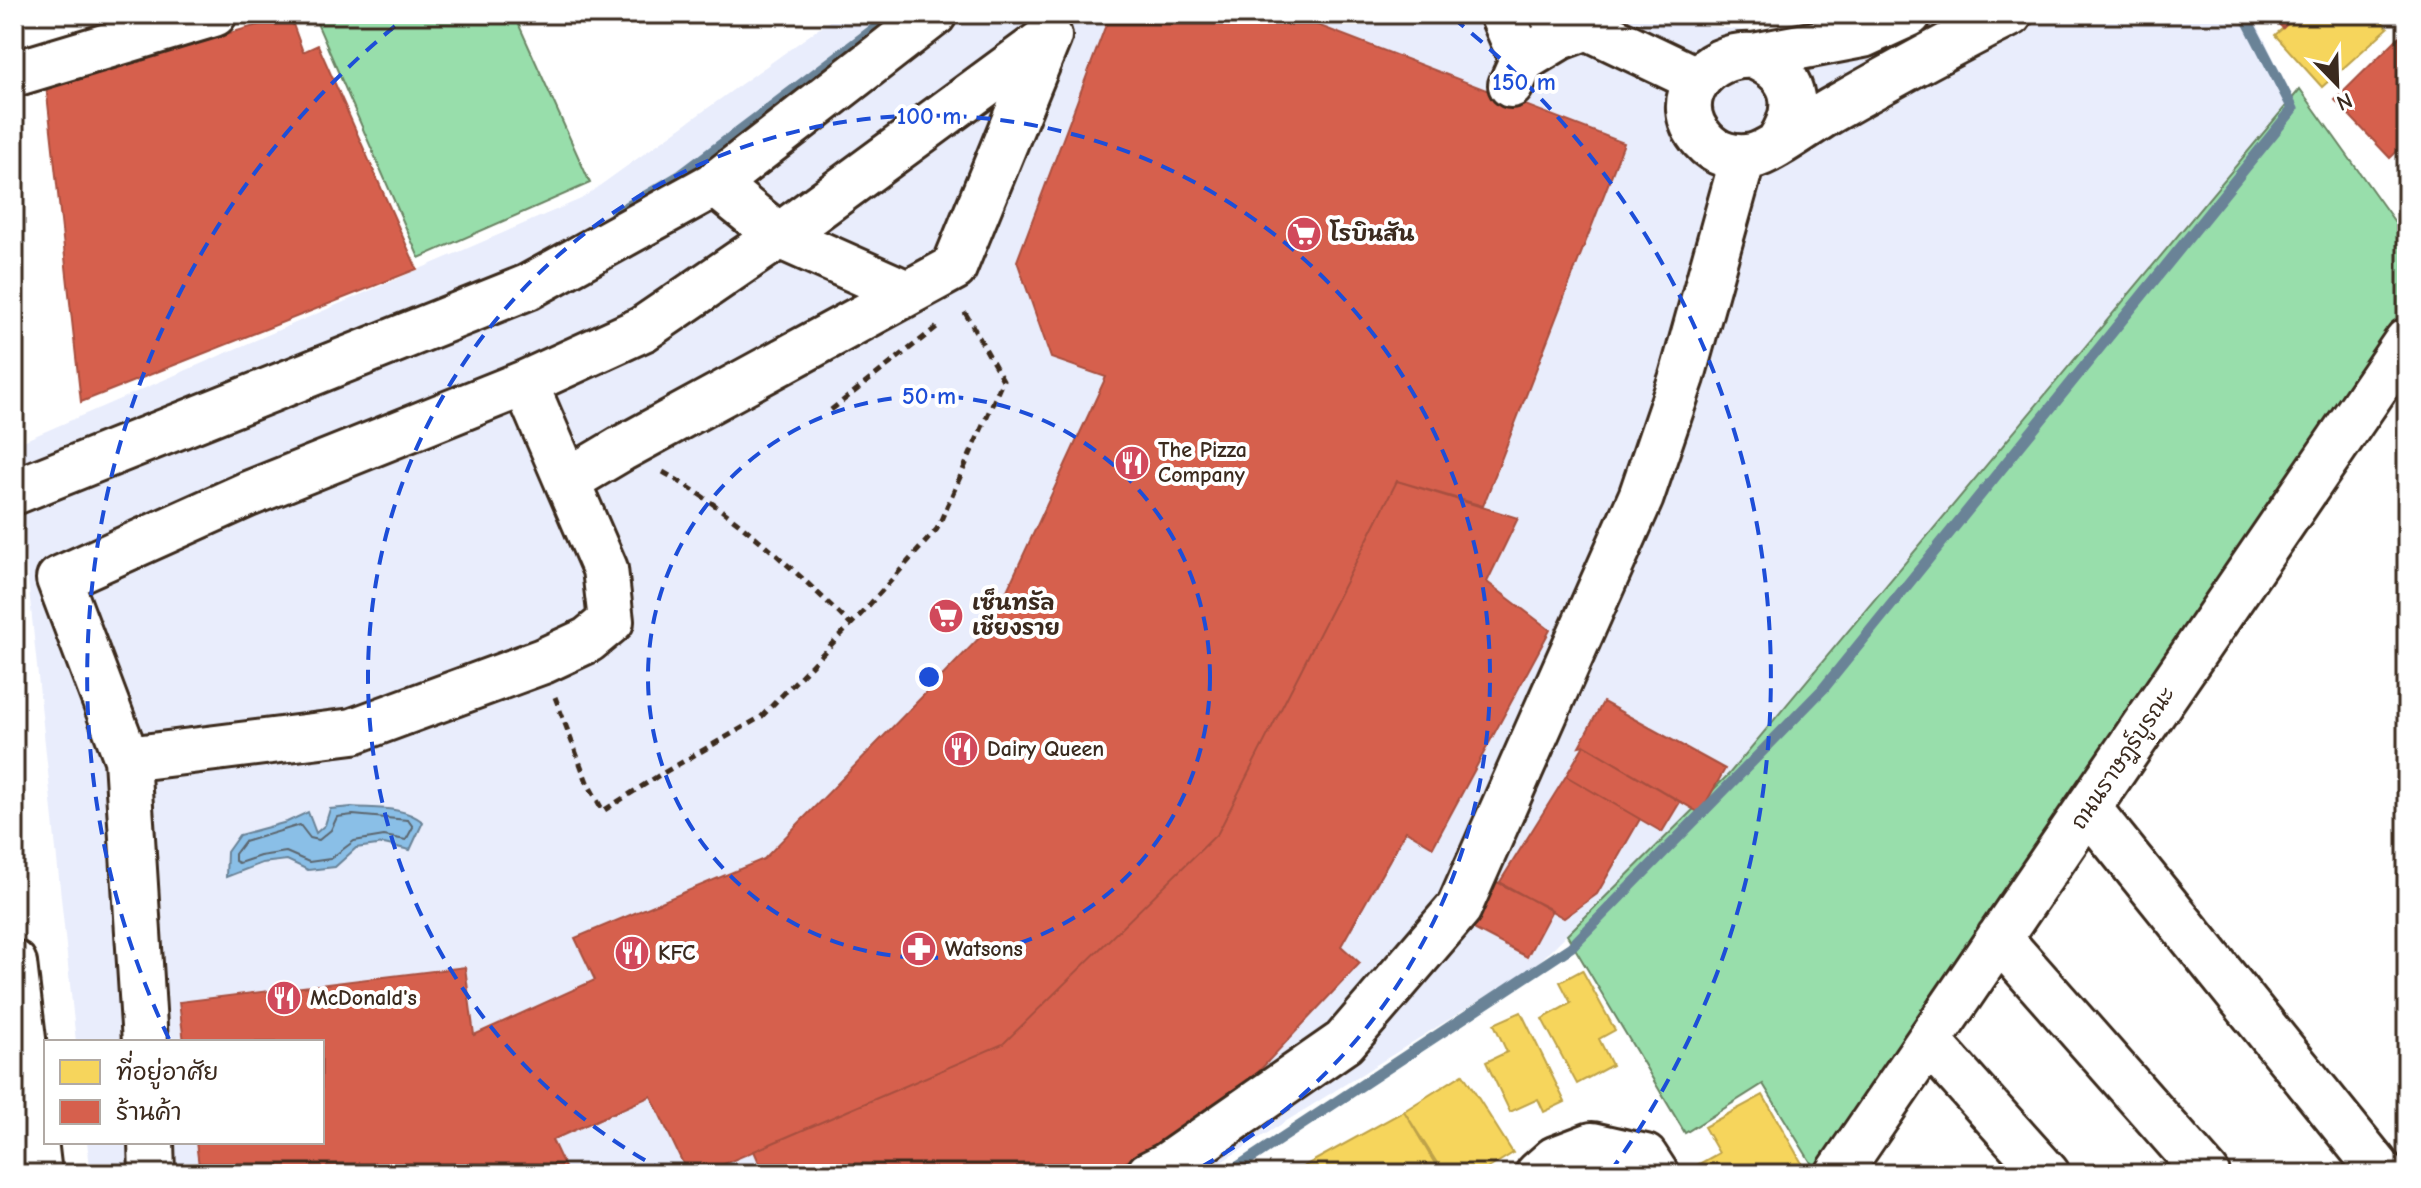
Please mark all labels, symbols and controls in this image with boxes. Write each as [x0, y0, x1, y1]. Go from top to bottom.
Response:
north arrow [2297, 44, 2377, 124]
text: 150 m [1492, 68, 1556, 96]
text: N [2333, 87, 2356, 116]
text: 100 m [897, 102, 961, 130]
supermarket icon: โรบินสัน [1285, 215, 1323, 253]
place label: โรบินสัน [1329, 219, 1415, 247]
text: 50 m [902, 382, 956, 410]
place label: The Pizza Company [1158, 437, 1247, 488]
restaurant icon: The Pizza Company [1113, 444, 1151, 482]
place label: เซ็นทรัล เชียงราย [972, 588, 1060, 641]
supermarket icon: เซ็นทรัล เชียงราย [927, 597, 965, 635]
centre of rings [915, 663, 943, 691]
street label: ถนนราษฎร์บูรณะ [2064, 681, 2183, 836]
restaurant icon: Dairy Queen [942, 730, 980, 768]
place label: Dairy Queen [987, 736, 1104, 762]
pharmacy icon: Watsons [900, 930, 938, 968]
restaurant icon: KFC [613, 934, 651, 972]
place label: Watsons [945, 936, 1023, 962]
place label: KFC [658, 940, 696, 966]
restaurant icon: McDonald's [265, 979, 303, 1017]
place label: McDonald's [310, 985, 417, 1011]
legend [44, 1040, 324, 1144]
text: ที่อยู่อาศัย [116, 1050, 218, 1090]
text: ร้านค้า [116, 1097, 182, 1126]

